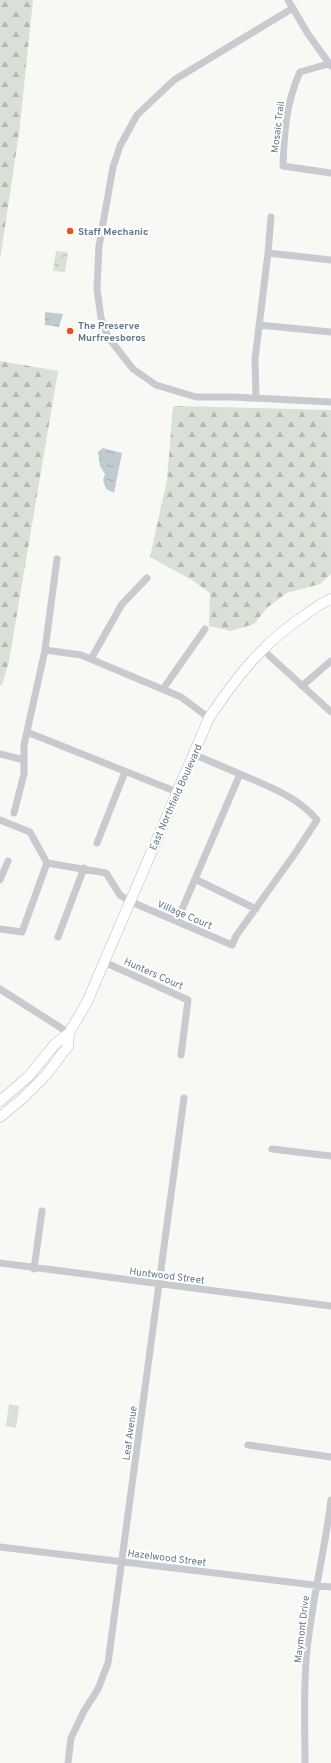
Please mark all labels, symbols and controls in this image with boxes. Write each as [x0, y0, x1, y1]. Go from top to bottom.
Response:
street label: Mosaic Trail [269, 101, 288, 154]
marker: Staff Mechanic [65, 226, 75, 236]
place label: Staff Mechanic [78, 226, 148, 239]
place label: The Preserve Murfreesboros [78, 320, 146, 345]
marker: The Preserve Murfreesboros [65, 326, 75, 336]
street label: East Northfield Boulevard [147, 742, 206, 853]
street label: Village Court [155, 898, 214, 933]
street label: Hunters Court [122, 955, 185, 993]
street label: Huntwood Street [128, 1265, 205, 1288]
street label: Leaf Avenue [120, 1405, 141, 1461]
street label: Hazelwood Street [127, 1547, 207, 1570]
street label: Maymont Drive [292, 1595, 313, 1664]

